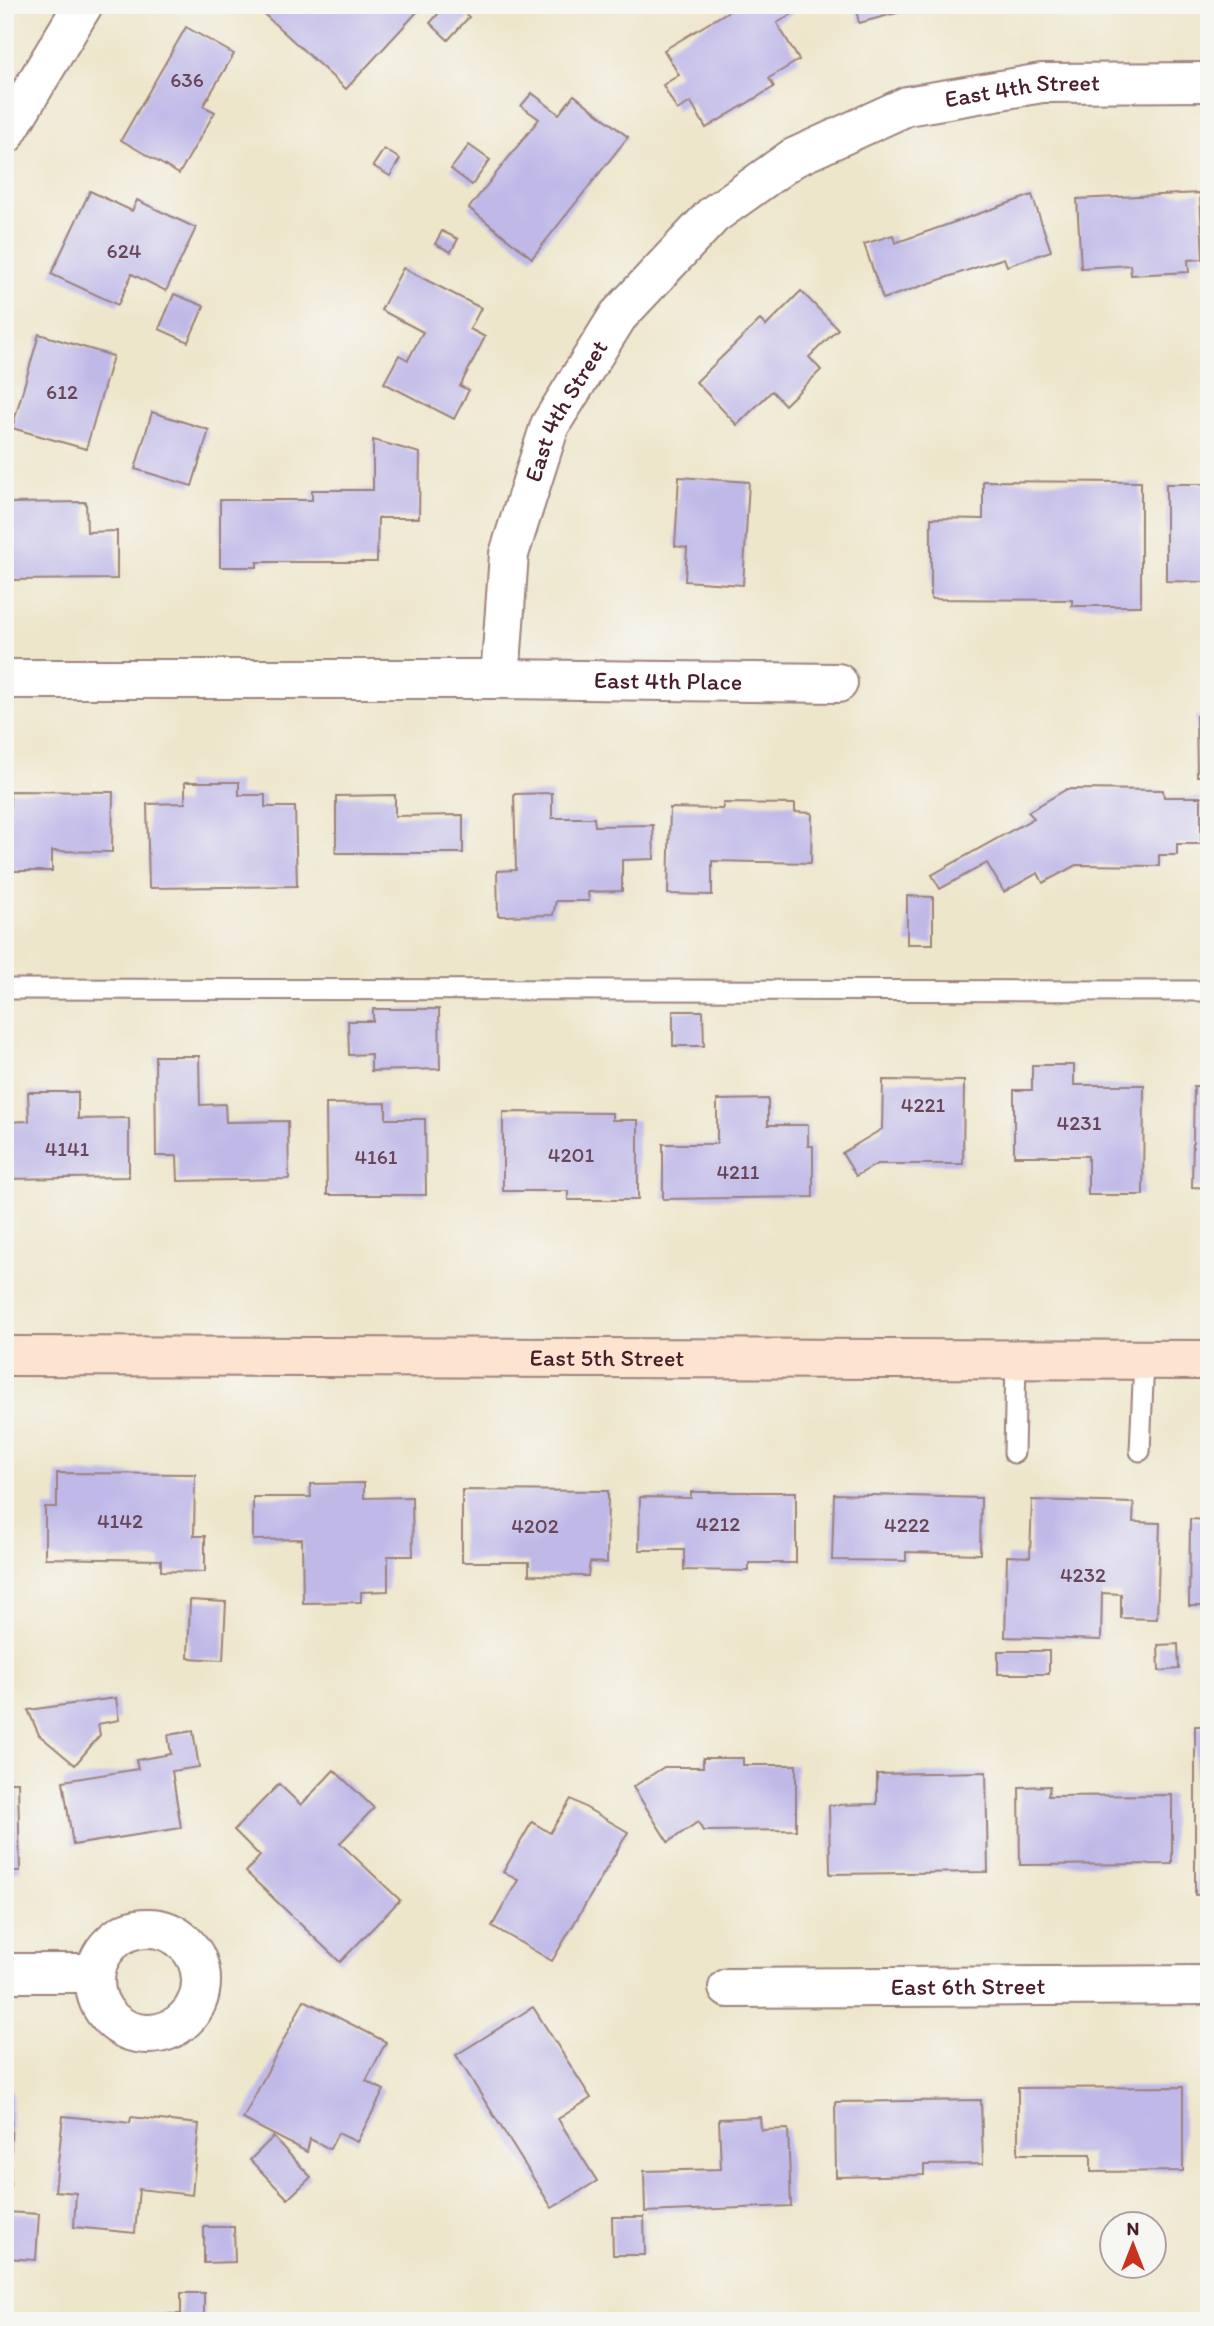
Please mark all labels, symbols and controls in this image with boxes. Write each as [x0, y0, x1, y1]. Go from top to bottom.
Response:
house number: 636 [170, 67, 204, 92]
street label: East 4th Street [942, 68, 1100, 113]
house number: 624 [107, 238, 142, 263]
street label: East 4th Street [518, 334, 614, 485]
house number: 612 [46, 379, 78, 404]
street label: East 4th Place [594, 665, 742, 696]
house number: 4221 [901, 1092, 945, 1117]
house number: 4231 [1057, 1110, 1102, 1135]
house number: 4141 [45, 1136, 90, 1161]
house number: 4201 [548, 1142, 594, 1167]
house number: 4161 [354, 1144, 398, 1169]
house number: 4211 [716, 1159, 760, 1184]
street label: East 5th Street [530, 1343, 684, 1372]
house number: 4142 [97, 1508, 143, 1533]
house number: 4212 [696, 1511, 740, 1536]
house number: 4222 [884, 1512, 930, 1537]
house number: 4202 [511, 1513, 559, 1538]
house number: 4232 [1060, 1562, 1106, 1587]
street label: East 6th Street [890, 1971, 1045, 2001]
north arrow [1098, 2210, 1168, 2280]
text: N [1127, 2217, 1139, 2240]

